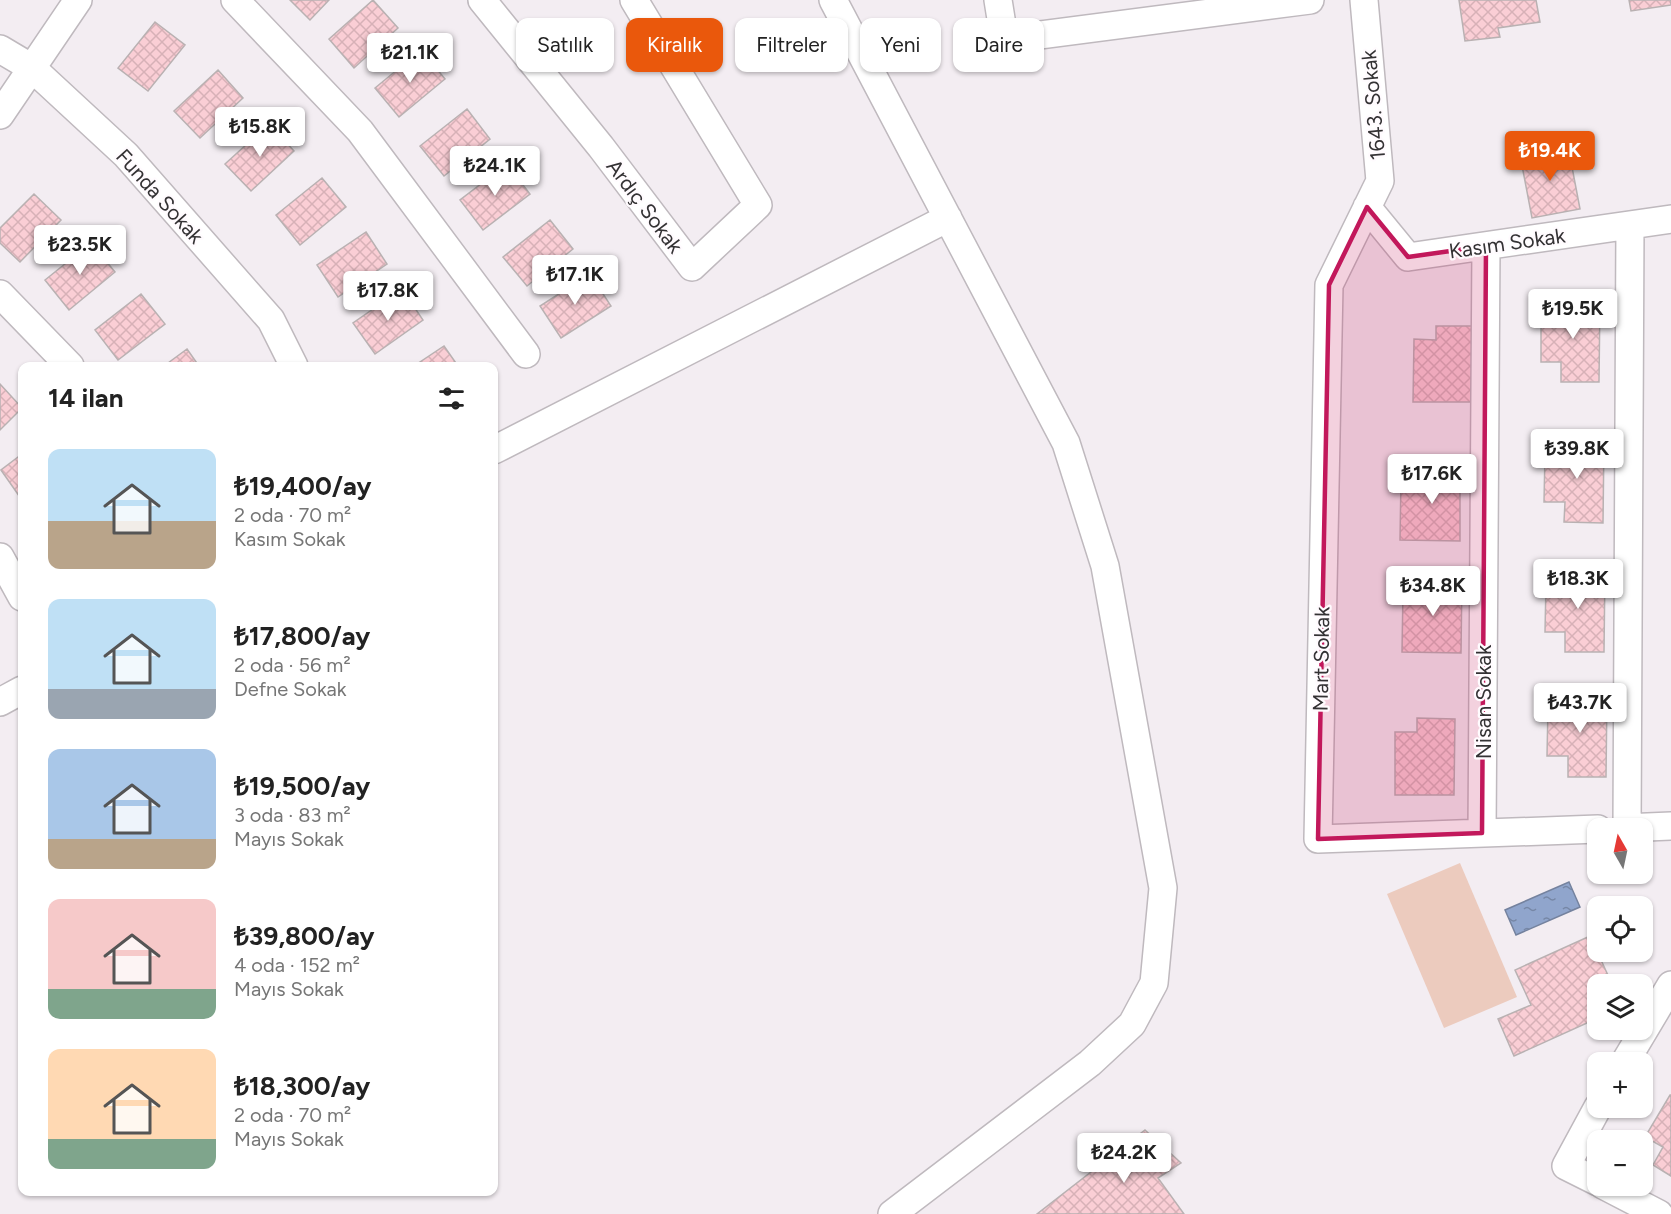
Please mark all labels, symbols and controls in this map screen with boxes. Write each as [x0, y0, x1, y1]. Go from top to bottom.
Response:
chip: Satılık [516, 18, 614, 72]
chip: Kiralık [626, 18, 723, 72]
chip: Filtreler [735, 18, 848, 72]
chip: Yeni [860, 18, 941, 72]
chip: Daire [953, 18, 1044, 72]
pin: ₺21.1K [361, 33, 459, 84]
text: ₺21.1K [381, 40, 439, 64]
street label: 1643. Sokak [1356, 48, 1390, 161]
pin: ₺15.8K [211, 107, 309, 158]
text: ₺15.8K [229, 114, 291, 138]
pin: ₺19.4K [1501, 131, 1599, 182]
text: ₺19.4K [1519, 138, 1581, 162]
street label: Funda Sokak [111, 144, 210, 249]
pin: ₺24.1K [446, 146, 544, 197]
text: ₺24.1K [464, 153, 526, 177]
street label: Ardıç Sokak [602, 154, 689, 258]
street label: Kasım Sokak [1447, 222, 1567, 264]
pin: ₺23.5K [31, 225, 129, 276]
text: ₺23.5K [48, 232, 112, 256]
pin: ₺17.1K [526, 255, 624, 306]
text: ₺17.1K [546, 262, 604, 286]
pin: ₺17.8K [339, 271, 437, 322]
text: ₺17.8K [357, 278, 419, 302]
pin: ₺19.5K [1524, 289, 1622, 340]
text: ₺19.5K [1542, 296, 1604, 320]
text: 14 ilan [48, 382, 123, 414]
icon: filters [435, 382, 468, 415]
pin: ₺39.8K [1528, 429, 1626, 480]
text: ₺39.8K [1545, 436, 1609, 460]
pin: ₺17.6K [1383, 454, 1481, 505]
text: ₺17.6K [1402, 461, 1462, 485]
text: ₺19,400/ay [234, 470, 371, 502]
icon: home [96, 473, 168, 545]
text: 2 oda · 70 m² [234, 503, 351, 527]
text: Kasım Sokak [234, 527, 345, 551]
pin: ₺18.3K [1529, 559, 1627, 610]
pin: ₺34.8K [1384, 566, 1482, 617]
text: ₺18.3K [1547, 566, 1609, 590]
text: ₺34.8K [1400, 573, 1466, 597]
street label: Mart Sokak [1308, 606, 1334, 712]
text: ₺17,800/ay [234, 620, 370, 652]
icon: home [96, 623, 168, 695]
street label: Nisan Sokak [1471, 644, 1496, 759]
text: 2 oda · 56 m² [234, 653, 351, 677]
text: Defne Sokak [234, 677, 346, 701]
pin: ₺43.7K [1531, 683, 1629, 734]
text: ₺43.7K [1548, 690, 1612, 714]
text: ₺19,500/ay [234, 770, 370, 802]
icon: home [96, 773, 168, 845]
text: 3 oda · 83 m² [234, 803, 351, 827]
north arrow [1587, 818, 1653, 884]
map controls [1587, 818, 1653, 1196]
text: Mayıs Sokak [234, 827, 344, 851]
button: locate [1587, 896, 1653, 962]
text: ₺39,800/ay [234, 920, 374, 952]
icon: home [96, 923, 168, 995]
text: 4 oda · 152 m² [234, 953, 360, 977]
button: layers [1587, 974, 1653, 1040]
text: Mayıs Sokak [234, 977, 344, 1001]
button: + [1587, 1052, 1653, 1118]
text: ₺18,300/ay [234, 1070, 370, 1102]
icon: home [96, 1073, 168, 1145]
text: 2 oda · 70 m² [234, 1103, 351, 1127]
text: Mayıs Sokak [234, 1127, 344, 1151]
button: − [1587, 1130, 1653, 1196]
pin: ₺24.2K [1075, 1133, 1173, 1184]
text: ₺24.2K [1091, 1140, 1157, 1164]

